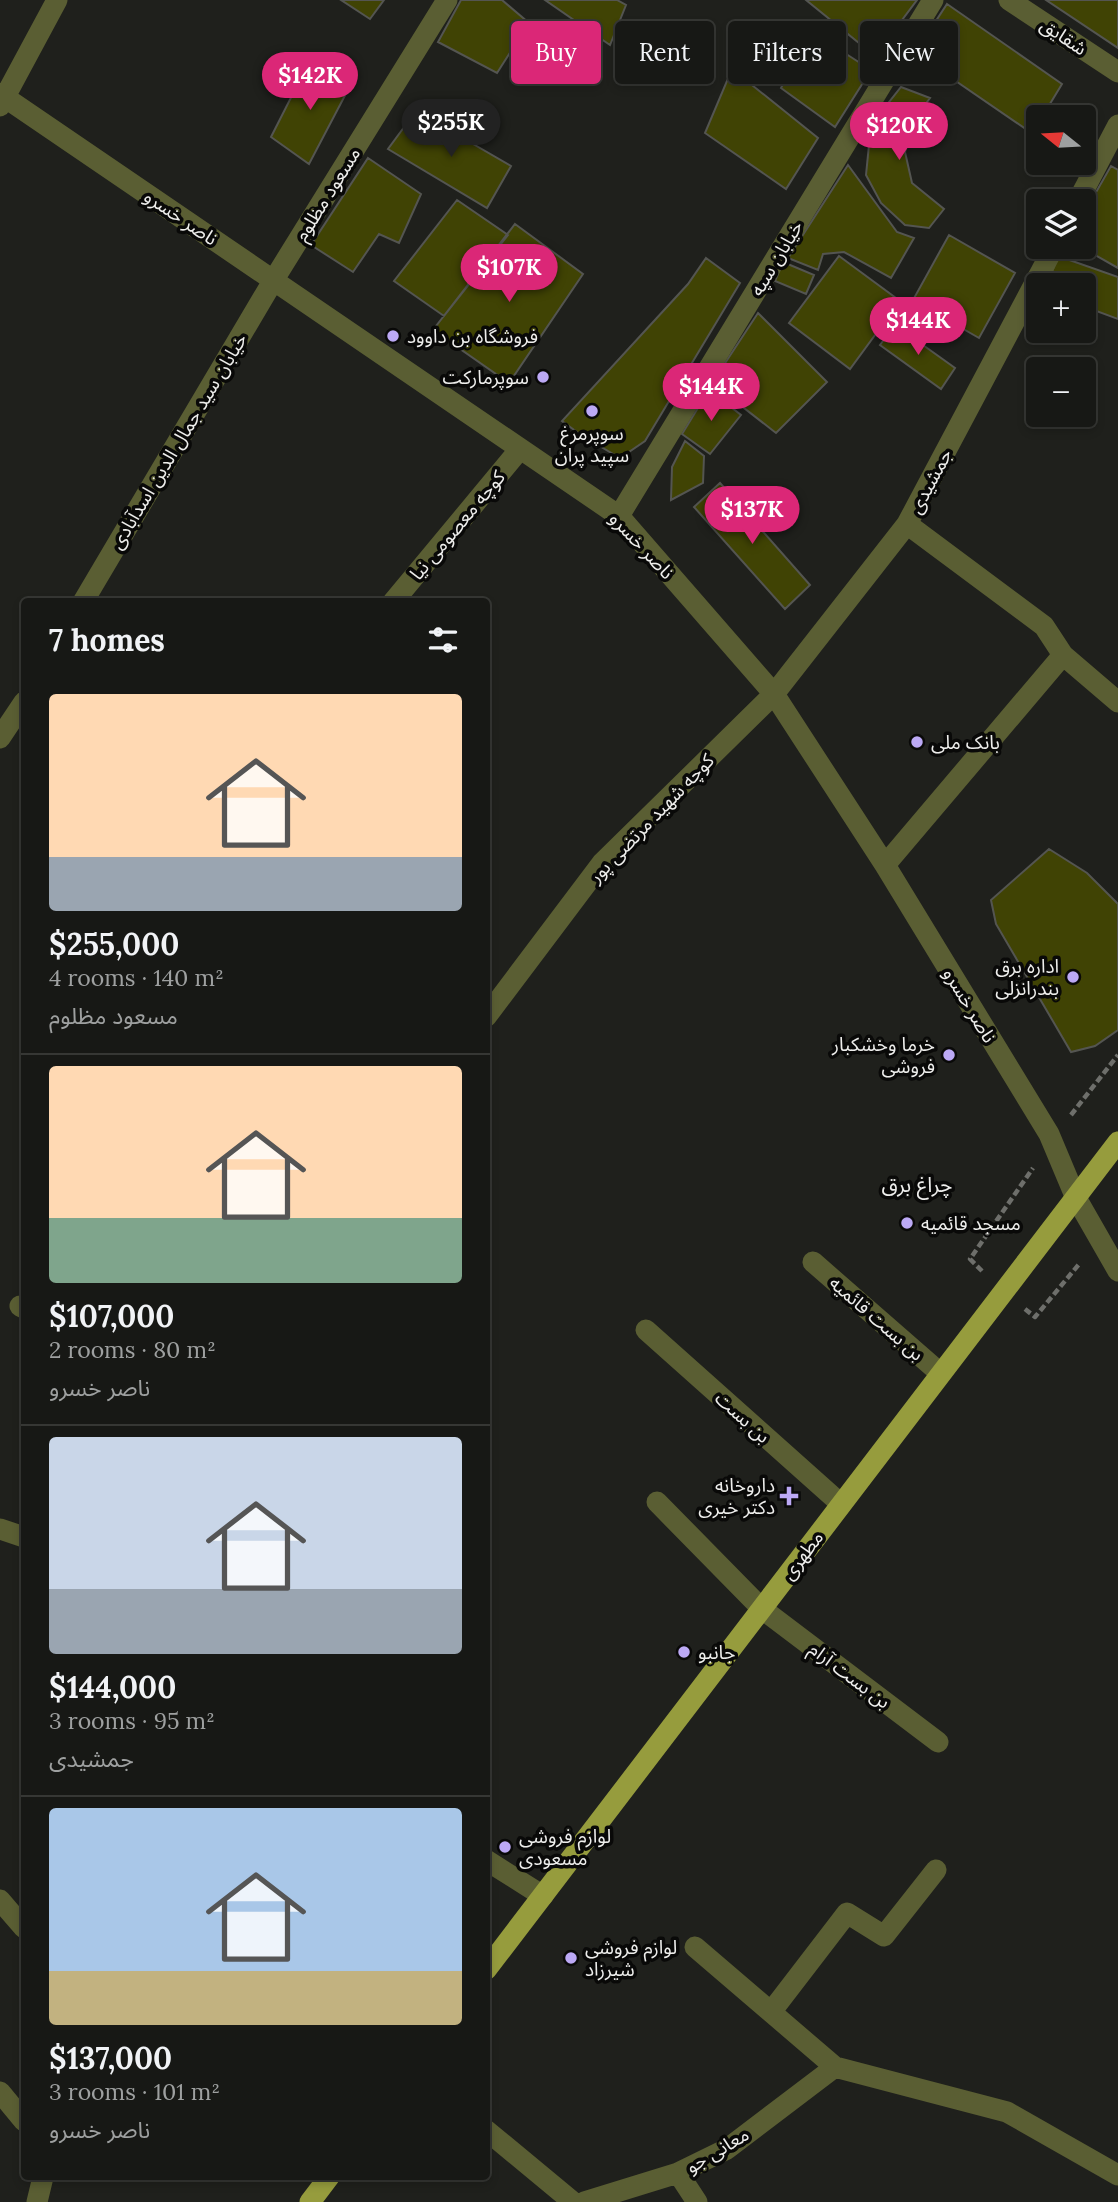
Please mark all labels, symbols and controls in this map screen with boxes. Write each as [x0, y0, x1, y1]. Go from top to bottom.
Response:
street label: شقایق [1036, 12, 1092, 60]
chip: Buy [511, 21, 601, 84]
chip: Rent [615, 21, 714, 84]
chip: Filters [728, 21, 846, 84]
chip: New [860, 21, 958, 84]
pin: $142K [261, 52, 359, 112]
text: $142K [278, 60, 342, 89]
pin: $255K [402, 100, 500, 159]
pin: $120K [850, 102, 948, 162]
north arrow [1026, 105, 1096, 175]
map controls [1026, 105, 1096, 427]
text: $255K [418, 107, 485, 136]
text: $120K [866, 110, 932, 139]
street label: مسعود مظلوم [289, 143, 368, 247]
street label: ناصر خسرو [140, 184, 222, 250]
button: layers [1026, 189, 1096, 259]
street label: خیابان سپه [744, 216, 809, 301]
pin: $107K [460, 244, 558, 304]
text: $107K [477, 252, 541, 281]
button: + [1026, 273, 1096, 343]
pin: $144K [869, 298, 967, 357]
text: $144K [886, 305, 950, 334]
place label: فروشگاه بن داوود [407, 324, 538, 348]
marker: فروشگاه بن داوود [385, 328, 401, 344]
street label: خیابان سید جمال الدین اسدآبادی [104, 329, 252, 553]
button: − [1026, 357, 1096, 427]
pin: $144K [662, 364, 760, 423]
place label: سوپرمارکت [442, 365, 529, 390]
marker: سوپرمارکت [535, 369, 551, 385]
text: $144K [679, 371, 743, 400]
marker: سوپرمرغ سپید پران [584, 403, 600, 419]
place label: سوپرمرغ سپید پران [555, 421, 629, 468]
street label: جمشیدی [903, 444, 957, 518]
street label: کوچه معصومی نیا [404, 464, 511, 585]
pin: $137K [703, 486, 801, 546]
text: $137K [721, 494, 783, 523]
street label: ناصر خسرو [605, 506, 679, 584]
text: 7 homes [49, 621, 165, 659]
icon: filters [424, 621, 462, 659]
place label: بانک ملی [931, 730, 1000, 754]
marker: بانک ملی [909, 734, 925, 750]
icon: home [193, 740, 319, 866]
street label: کوچه شهید مرتضی پور [583, 748, 720, 889]
text: $255,000 [49, 925, 179, 963]
place label: اداره برق بندرانزلی [995, 954, 1059, 1000]
text: 4 rooms · 140 m² [49, 963, 224, 992]
street label: ناصر خسرو [938, 963, 1002, 1047]
marker: اداره برق بندرانزلی [1065, 969, 1081, 985]
text: مسعود مظلوم [49, 1001, 178, 1030]
place label: خرما وخشکبار فروشی [831, 1032, 935, 1078]
marker: خرما وخشکبار فروشی [941, 1047, 957, 1063]
icon: home [193, 1112, 319, 1238]
district label: چراغ برق [882, 1171, 952, 1200]
place label: مسجد قائمیه [921, 1211, 1021, 1235]
marker: مسجد قائمیه [899, 1215, 915, 1231]
street label: بن بست قائمیه [825, 1270, 929, 1366]
text: $107,000 [49, 1297, 174, 1335]
text: 2 rooms · 80 m² [49, 1335, 216, 1364]
text: ناصر خسرو [49, 1373, 150, 1402]
street label: بن بست [710, 1386, 776, 1448]
place label: داروخانه دکتر خیری [698, 1473, 775, 1519]
icon: home [193, 1483, 319, 1609]
marker: داروخانه دکتر خیری [781, 1488, 797, 1504]
street label: مطهری [776, 1526, 828, 1584]
street label: بن بست آرام [803, 1637, 895, 1716]
place label: جانبو [698, 1640, 735, 1664]
marker: جانبو [676, 1644, 692, 1660]
text: $144,000 [49, 1668, 176, 1706]
text: 3 rooms · 95 m² [49, 1706, 215, 1735]
text: جمشیدی [49, 1744, 134, 1773]
place label: لوازم فروشی مسعودی [519, 1824, 611, 1870]
marker: لوازم فروشی مسعودی [497, 1839, 513, 1855]
icon: home [193, 1854, 319, 1980]
place label: لوازم فروشی شیرزاد [585, 1935, 677, 1981]
marker: لوازم فروشی شیرزاد [563, 1950, 579, 1966]
text: $137,000 [49, 2039, 172, 2077]
text: 3 rooms · 101 m² [49, 2077, 220, 2106]
text: ناصر خسرو [49, 2115, 150, 2144]
street label: معانی جو [681, 2122, 753, 2178]

